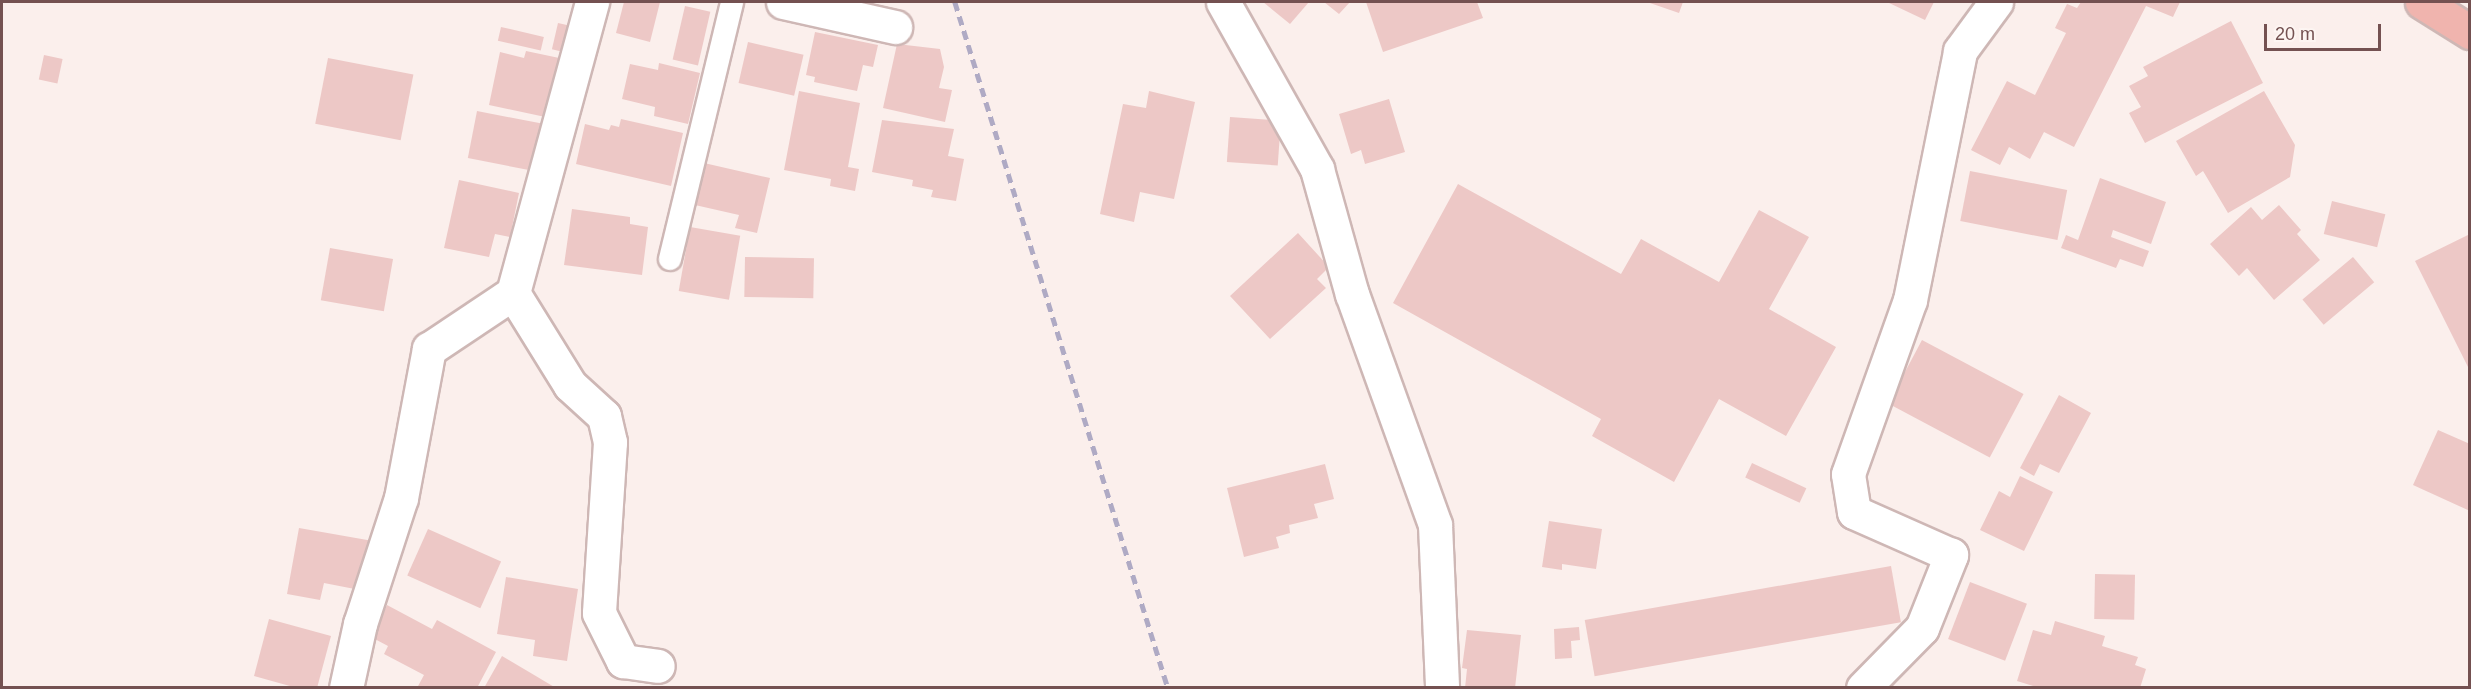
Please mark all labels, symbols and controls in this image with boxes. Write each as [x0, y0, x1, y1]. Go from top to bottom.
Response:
scale bar [2267, 12, 2384, 50]
text: 20 m [2275, 24, 2315, 44]

